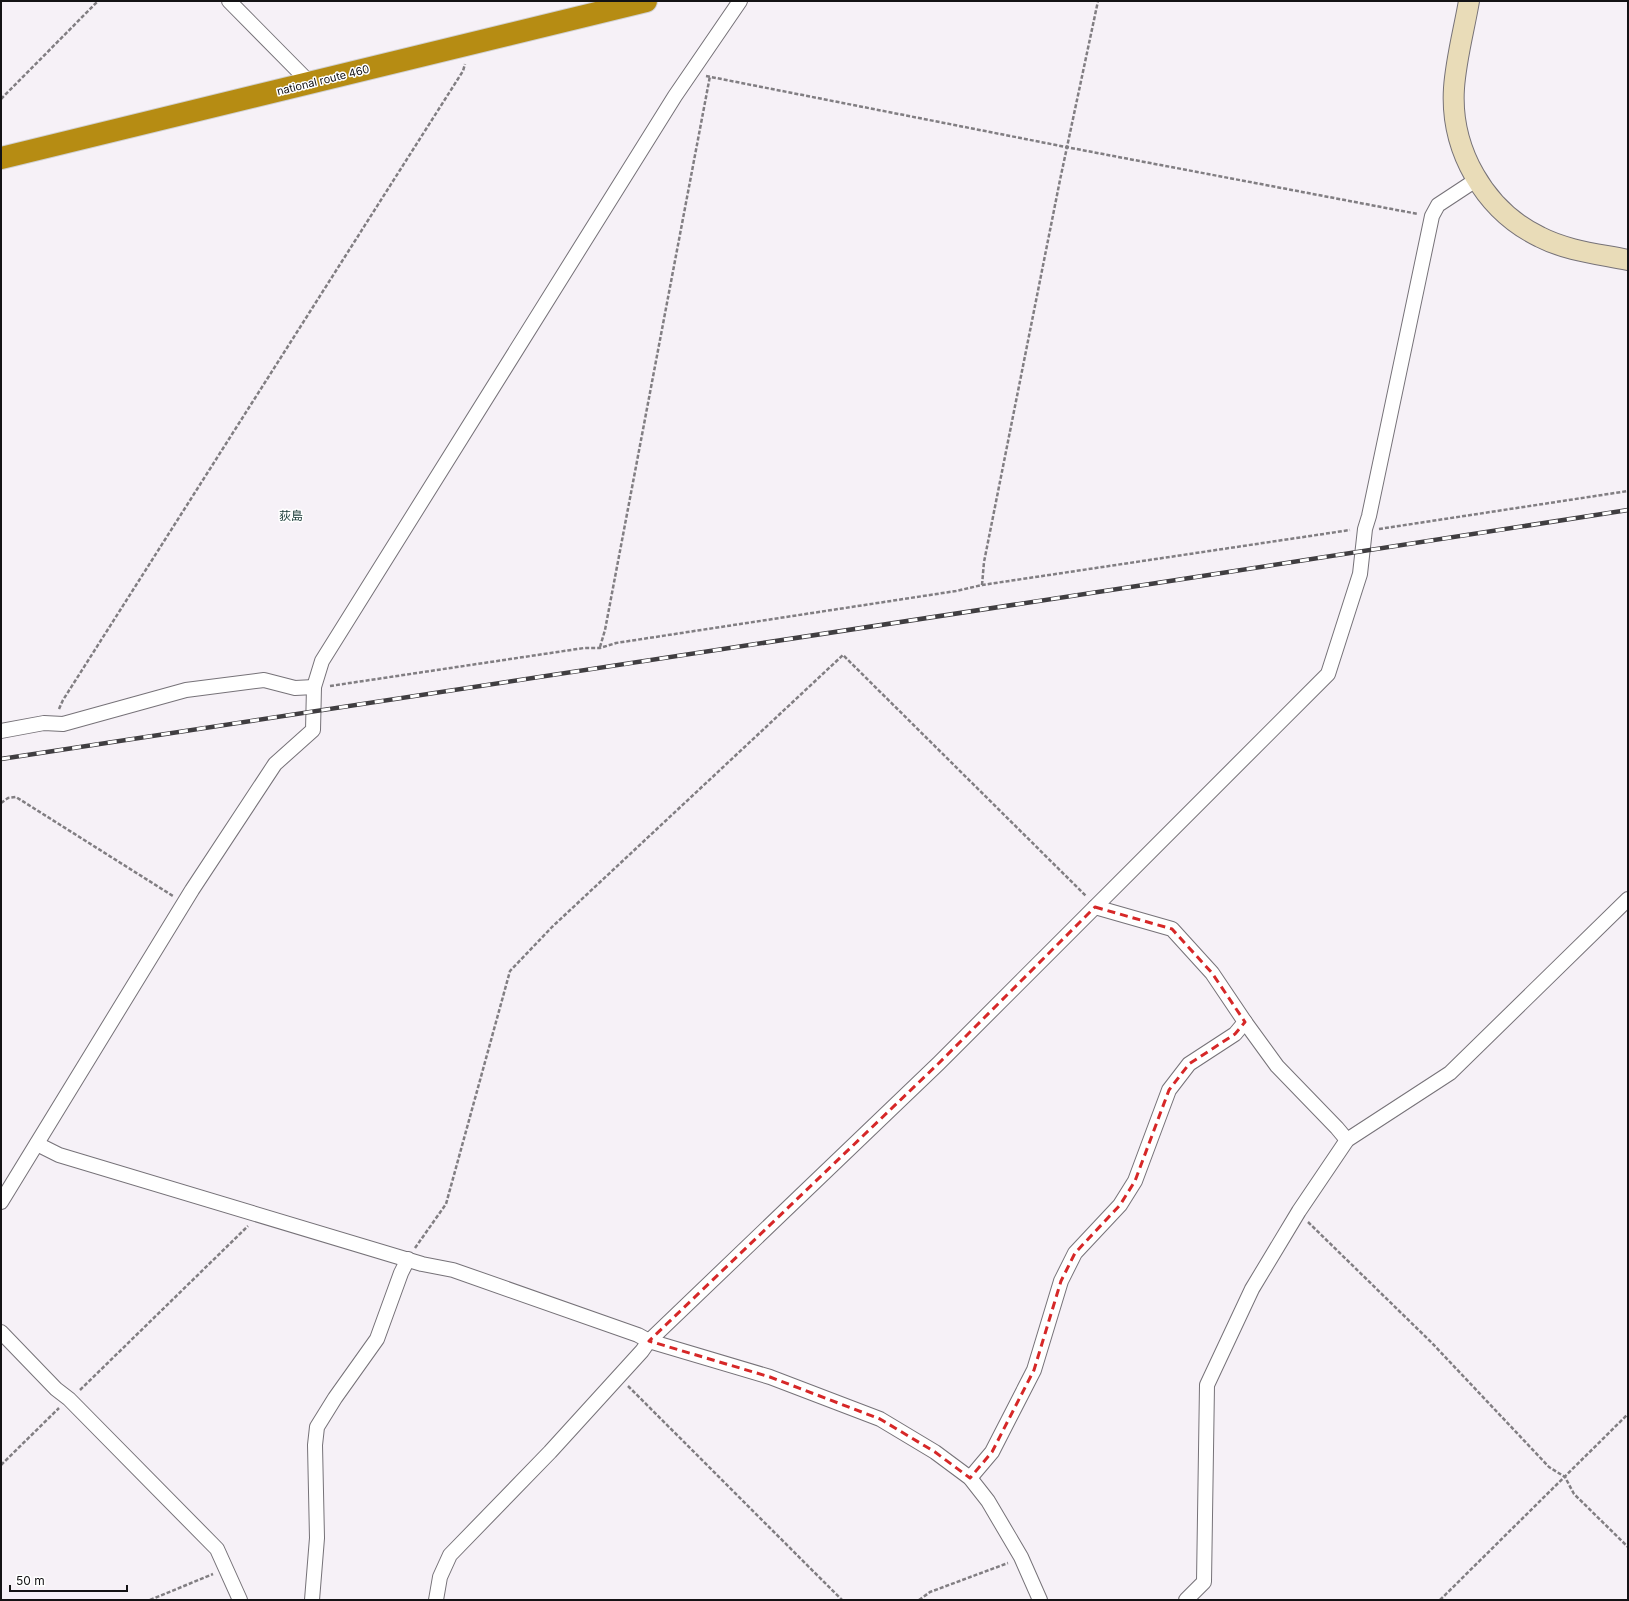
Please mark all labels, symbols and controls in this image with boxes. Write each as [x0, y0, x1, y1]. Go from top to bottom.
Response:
street label: national route 460 [275, 62, 371, 98]
district label: 荻島 [279, 508, 303, 523]
scale bar [10, 1567, 127, 1593]
text: 50 m [16, 1573, 45, 1588]

